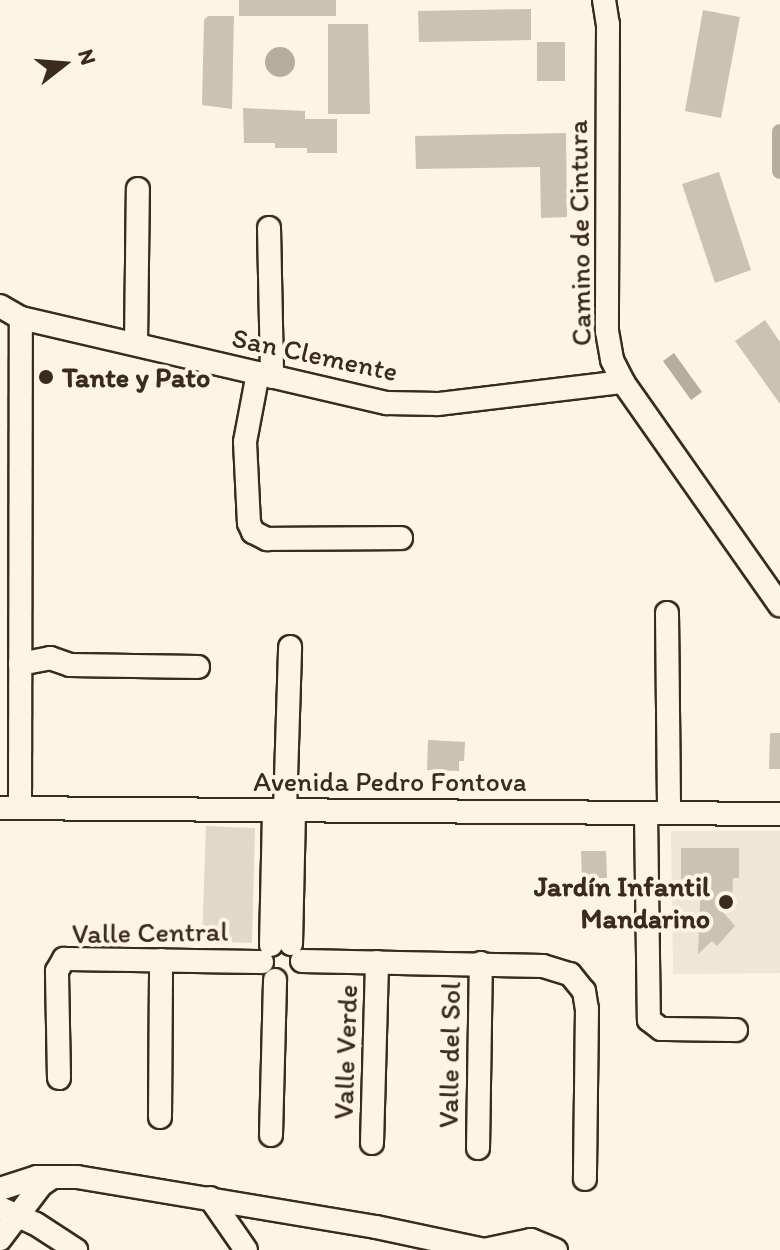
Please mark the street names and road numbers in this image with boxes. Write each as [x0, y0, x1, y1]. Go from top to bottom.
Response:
street label: Camino de Cintura [560, 120, 598, 346]
street label: San Clemente [230, 320, 400, 388]
street label: Avenida Pedro Fontova [254, 764, 526, 798]
street label: Valle Central [72, 914, 228, 950]
street label: Valle del Sol [431, 982, 467, 1128]
street label: Valle Verde [326, 985, 364, 1119]

